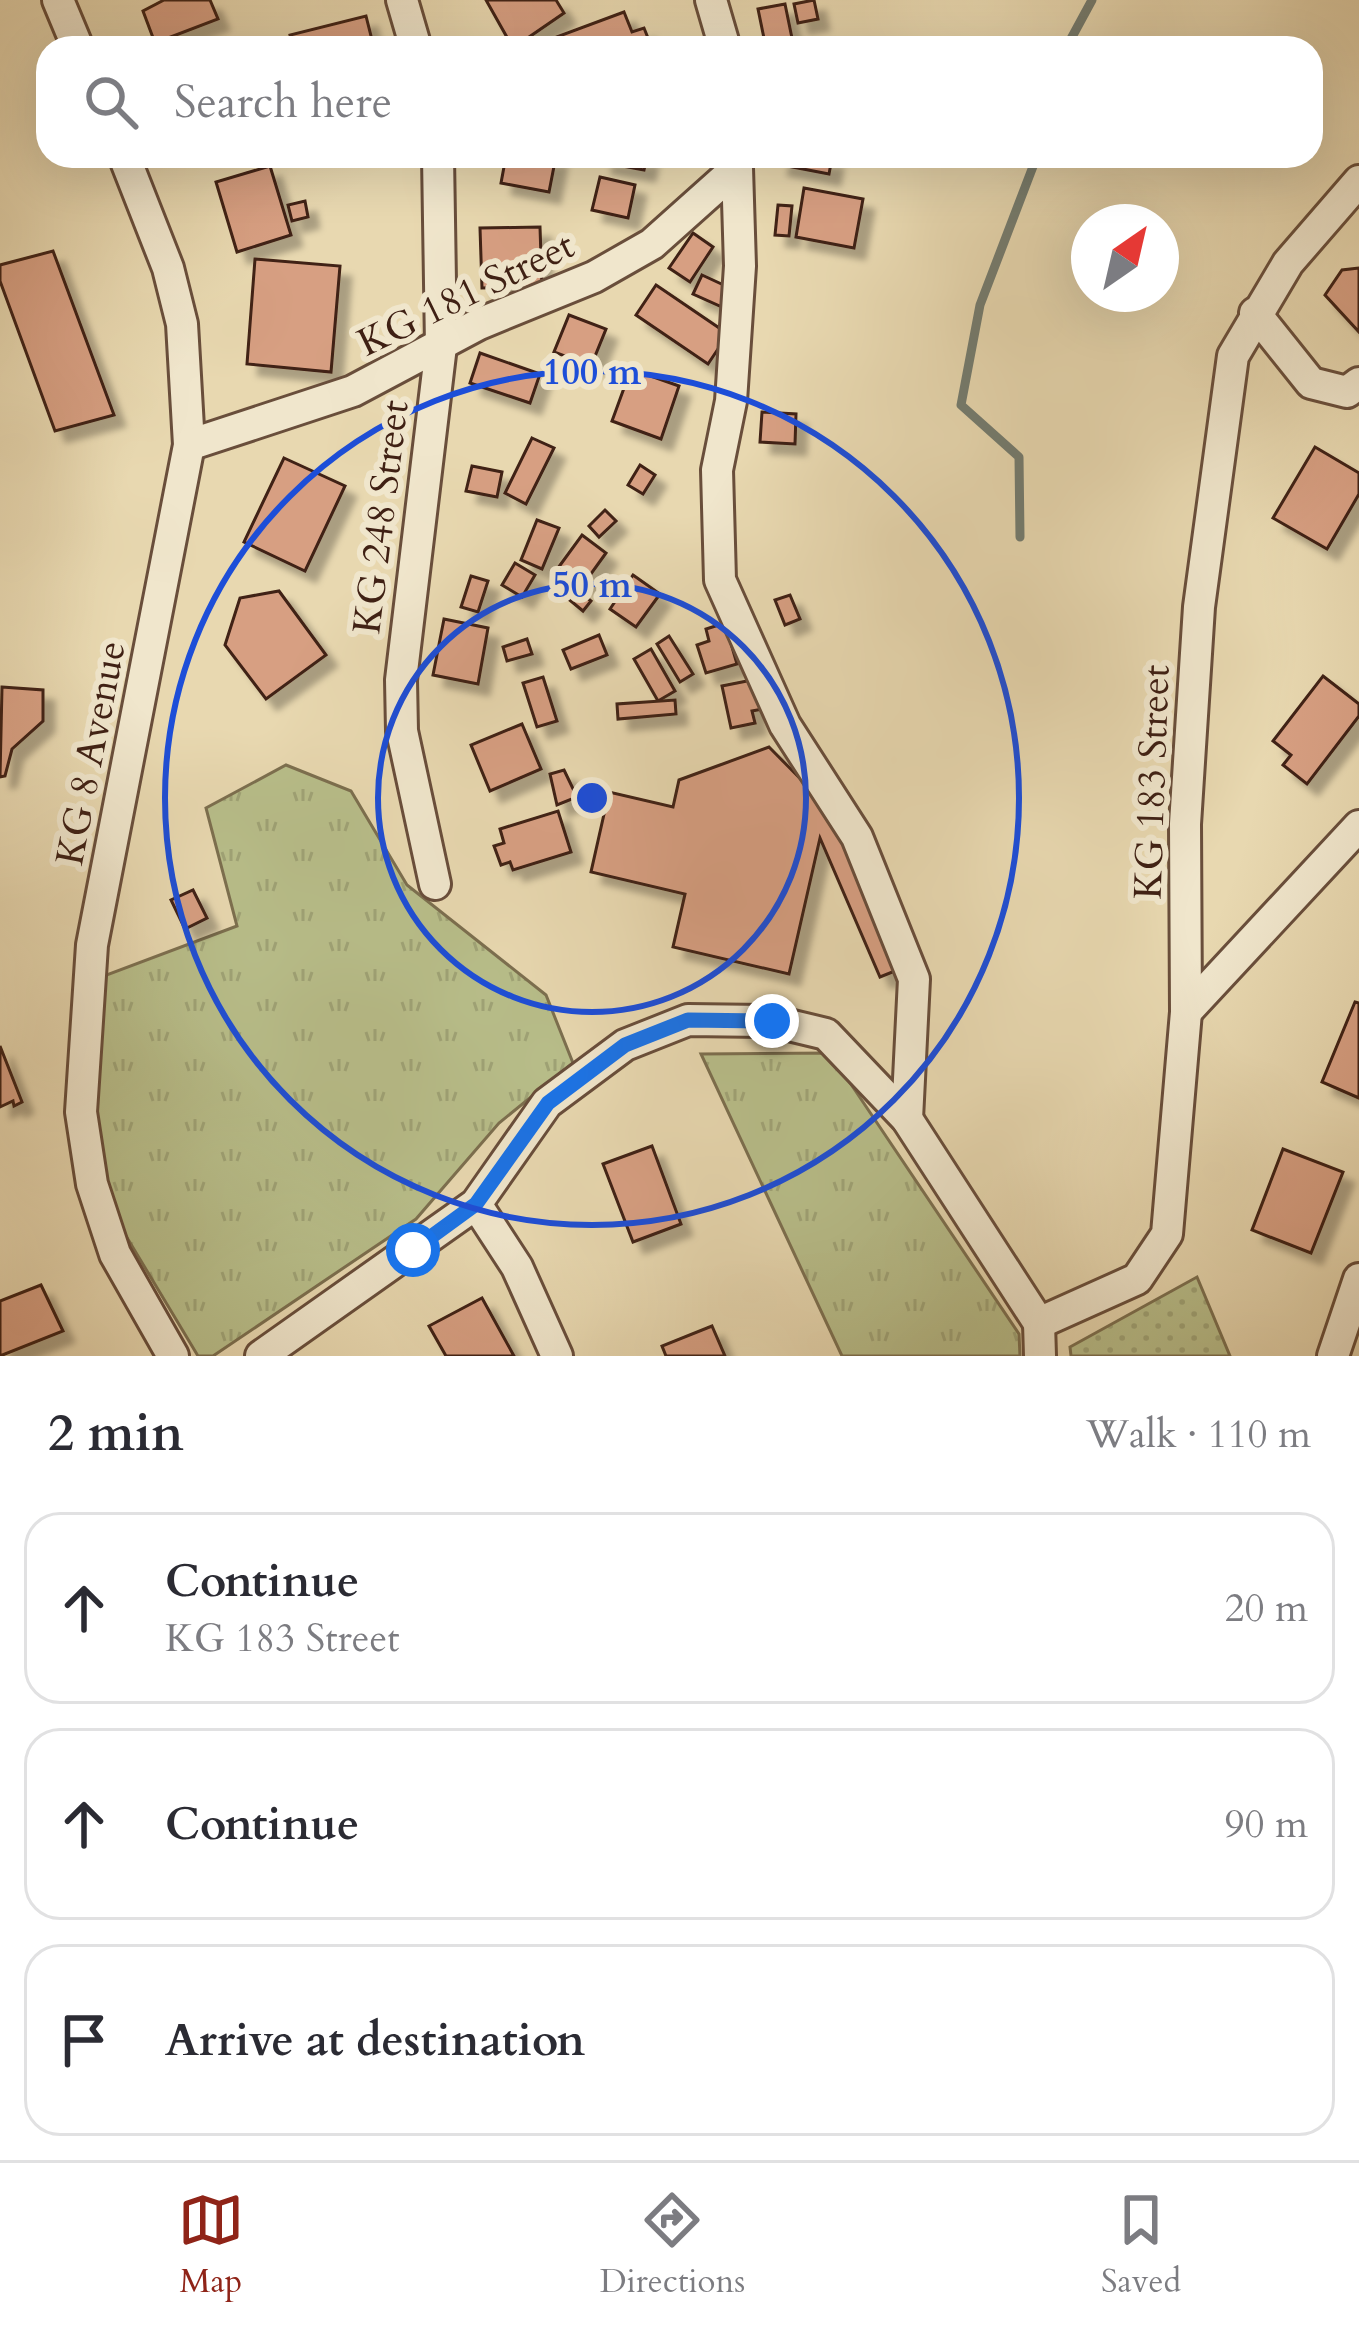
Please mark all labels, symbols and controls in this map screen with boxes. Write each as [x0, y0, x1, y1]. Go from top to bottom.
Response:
search box [36, 36, 1323, 168]
icon: search [78, 69, 144, 135]
text: Search here [174, 72, 392, 133]
north arrow [1071, 204, 1179, 312]
street label: KG 181 Street [349, 219, 583, 369]
text: 100 m [543, 348, 642, 397]
street label: KG 248 Street [340, 397, 422, 637]
text: 50 m [552, 561, 633, 610]
street label: KG 8 Avenue [43, 636, 139, 870]
street label: KG 183 Street [1121, 664, 1183, 900]
centre of rings [571, 777, 613, 819]
route end [745, 994, 799, 1048]
route start [386, 1223, 440, 1277]
text: 2 min [48, 1399, 184, 1469]
text: Walk · 110 m [1086, 1408, 1311, 1461]
text: Continue [165, 1551, 359, 1612]
icon: ahead [51, 1575, 117, 1641]
text: 20 m [1225, 1582, 1308, 1635]
text: KG 183 Street [165, 1612, 400, 1665]
icon: ahead [51, 1791, 117, 1857]
text: Continue [165, 1794, 359, 1855]
text: 90 m [1225, 1798, 1308, 1851]
icon: arrive [51, 2007, 117, 2073]
text: Arrive at destination [165, 2010, 585, 2071]
tab: Map [178, 2187, 244, 2304]
tab: Directions [600, 2187, 745, 2304]
tab: Saved [1101, 2187, 1181, 2304]

